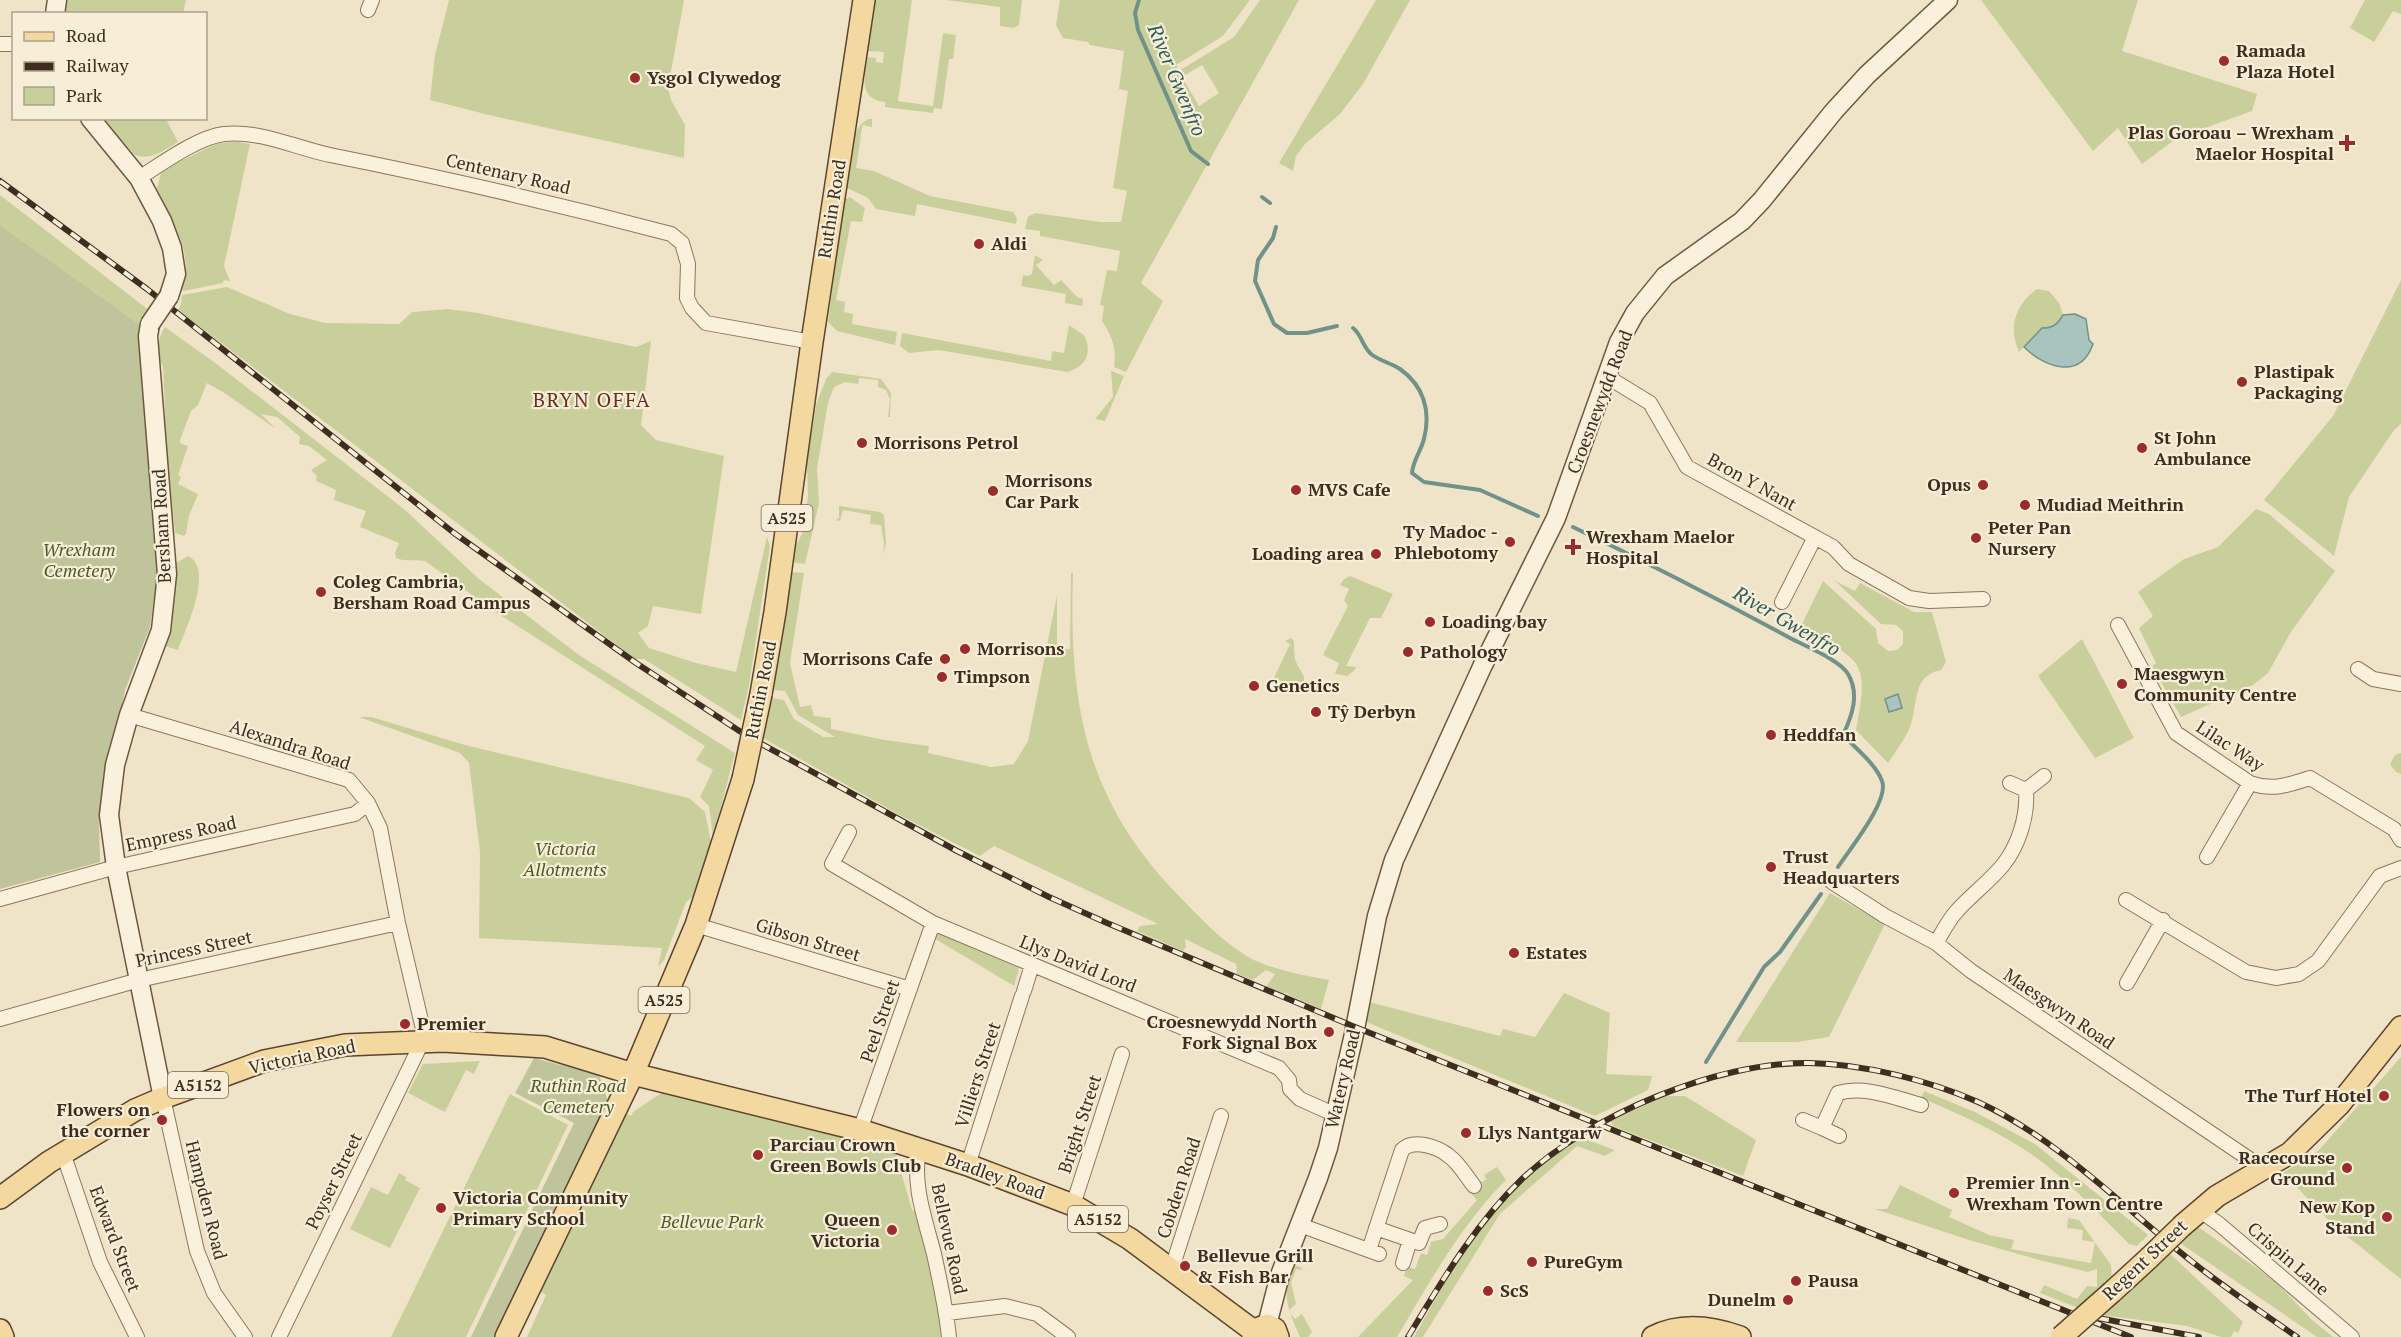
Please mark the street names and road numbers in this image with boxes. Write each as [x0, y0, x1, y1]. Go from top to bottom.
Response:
street label: Centenary Road [444, 147, 573, 199]
street label: Ruthin Road [811, 158, 851, 260]
street label: Croesnewydd Road [1561, 326, 1638, 477]
street label: Bron Y Nant [1704, 447, 1802, 516]
street label: Bersham Road [146, 468, 176, 584]
road number: A525 [762, 505, 812, 531]
street label: Ruthin Road [739, 639, 781, 741]
street label: Alexandra Road [227, 713, 354, 775]
street label: Lilac Way [2192, 714, 2270, 777]
street label: Empress Road [123, 810, 238, 856]
street label: Gibson Street [753, 912, 864, 966]
street label: Princess Street [133, 924, 255, 972]
street label: Llys David Lord [1016, 929, 1140, 997]
street label: Maesgwyn Road [1999, 962, 2120, 1054]
street label: Peel Street [854, 976, 905, 1065]
road number: A525 [638, 987, 690, 1013]
street label: Villiers Street [949, 1018, 1006, 1131]
street label: Watery Road [1319, 1027, 1365, 1131]
street label: Victoria Road [246, 1033, 357, 1079]
street label: Bright Street [1052, 1071, 1106, 1176]
road number: A5152 [168, 1072, 228, 1098]
street label: Poyser Street [299, 1128, 367, 1233]
street label: Cobden Road [1150, 1134, 1206, 1241]
street label: Hampden Road [181, 1138, 233, 1262]
street label: Bradley Road [942, 1146, 1049, 1204]
street label: Bellevue Road [927, 1181, 973, 1296]
street label: Edward Street [85, 1182, 147, 1295]
road number: A5152 [1068, 1206, 1128, 1232]
street label: Regent Street [2096, 1213, 2192, 1305]
street label: Crispin Lane [2243, 1216, 2335, 1300]

